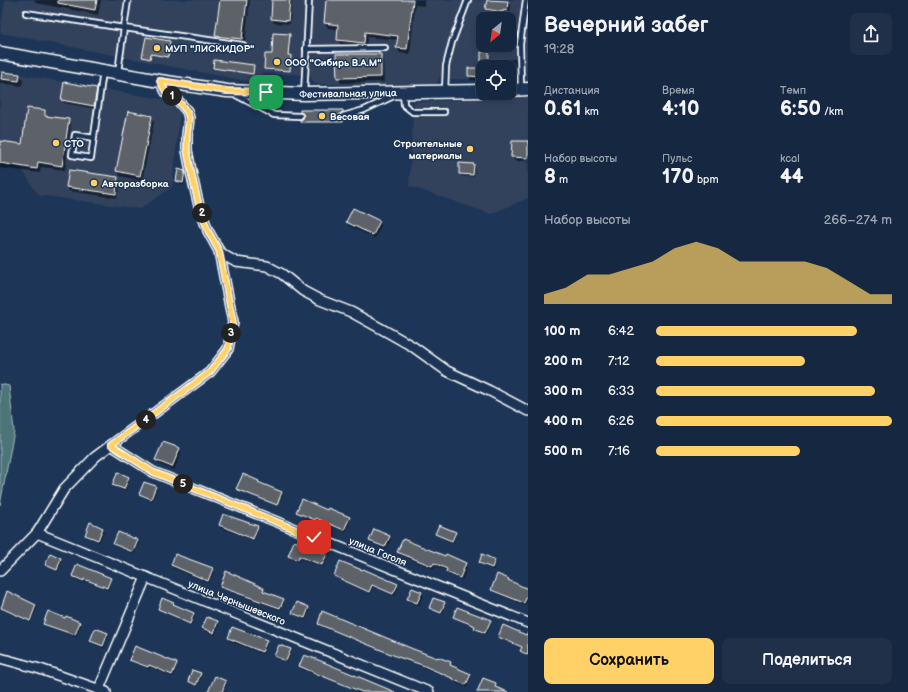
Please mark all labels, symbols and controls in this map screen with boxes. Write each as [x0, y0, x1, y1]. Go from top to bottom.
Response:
north arrow [476, 12, 516, 52]
map controls [476, 12, 516, 100]
text: Вечерний забег [544, 12, 708, 39]
button: share [850, 13, 892, 55]
text: 19:28 [544, 41, 574, 57]
marker: МУП "ЛИСКИДОР" [152, 43, 162, 53]
place label: МУП "ЛИСКИДОР" [165, 43, 254, 55]
marker: ООО "Сибирь В.А.М" [272, 57, 282, 67]
place label: ООО "Сибирь В.А.М" [285, 57, 382, 69]
button: locate [476, 60, 516, 100]
pin [249, 75, 283, 109]
icon: arrive [255, 81, 277, 103]
text: Дистанция [544, 84, 600, 97]
text: Время [662, 84, 695, 97]
text: Темп [780, 84, 806, 97]
pin: 1 [162, 86, 182, 106]
street label: Фестивальная улица [299, 87, 397, 101]
text: 1 [170, 89, 174, 102]
text: 0.61 [544, 97, 581, 121]
text: 4:10 [662, 97, 699, 121]
text: 6:50 [780, 97, 821, 121]
text: km [581, 105, 599, 118]
text: /km [821, 105, 843, 118]
marker: Весовая [317, 111, 327, 121]
place label: Весовая [330, 111, 370, 123]
marker: СТО [51, 138, 61, 148]
place label: СТО [64, 138, 85, 150]
place label: Строительные материалы [394, 138, 462, 162]
marker: Строительные материалы [465, 144, 475, 154]
text: Набор высоты [544, 152, 617, 165]
text: Пульс [662, 152, 692, 165]
text: kcal [780, 152, 800, 165]
text: 8 [544, 165, 556, 189]
text: 170 [662, 165, 694, 189]
text: 44 [780, 165, 804, 189]
text: m [556, 173, 568, 186]
text: bpm [694, 173, 719, 186]
marker: Авторазборка [89, 178, 99, 188]
place label: Авторазборка [101, 178, 169, 190]
pin: 2 [192, 203, 212, 223]
text: 2 [199, 206, 205, 219]
text: Набор высоты [544, 212, 631, 228]
text: 266–274 m [824, 212, 892, 228]
pin: 3 [221, 323, 241, 343]
text: 100 m [544, 323, 580, 339]
text: 6:42 [608, 323, 634, 339]
text: 3 [228, 326, 234, 339]
text: 200 m [544, 353, 582, 369]
text: 7:12 [608, 353, 630, 369]
text: 300 m [544, 383, 582, 399]
text: 6:33 [608, 383, 635, 399]
pin: 4 [136, 410, 156, 430]
text: 4 [143, 413, 149, 426]
text: 400 m [544, 413, 582, 429]
text: 6:26 [608, 413, 634, 429]
text: 500 m [544, 443, 582, 459]
text: 7:16 [608, 443, 630, 459]
pin: 5 [173, 474, 193, 494]
text: 5 [180, 477, 186, 490]
pin [297, 520, 331, 554]
icon: check [303, 526, 325, 548]
street label: улица Гоголя [347, 535, 409, 569]
street label: улица Чернышевского [186, 578, 287, 628]
button: Сохранить [544, 638, 714, 684]
button: Поделиться [722, 638, 892, 684]

